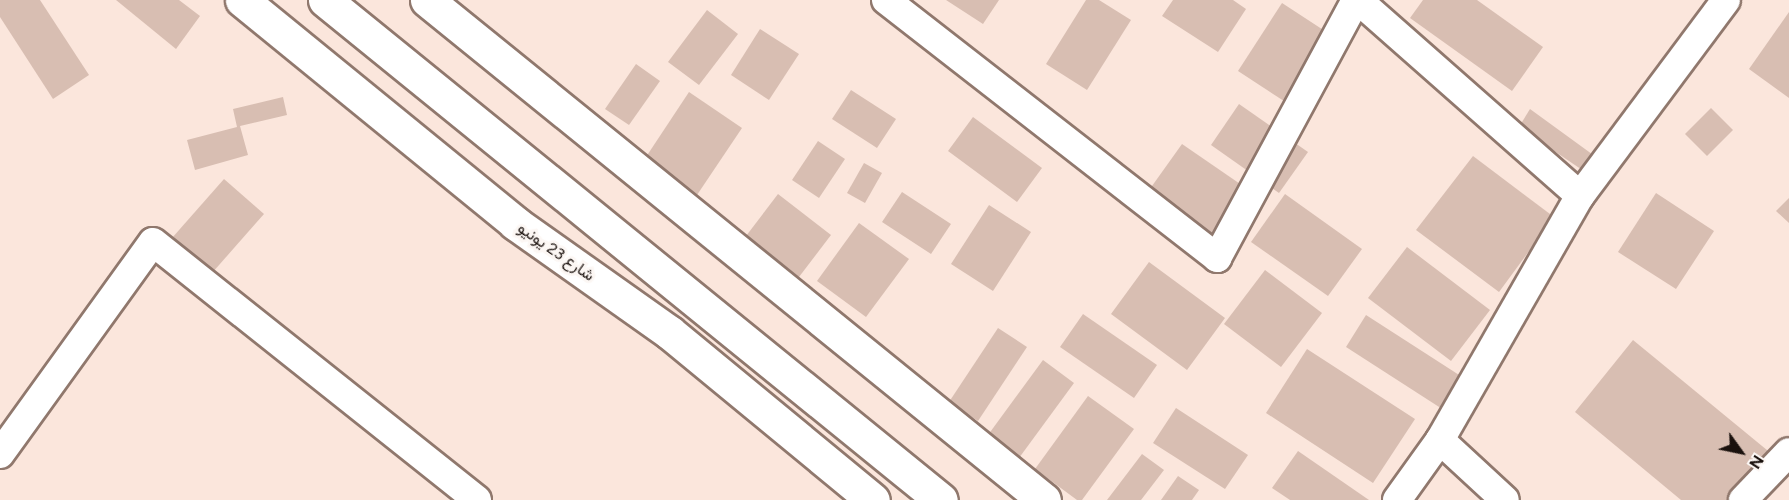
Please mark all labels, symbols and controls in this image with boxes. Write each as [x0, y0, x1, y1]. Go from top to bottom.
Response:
street label: شارع 23 يونيو [514, 219, 598, 285]
north arrow [1711, 422, 1771, 482]
text: N [1745, 452, 1768, 472]

